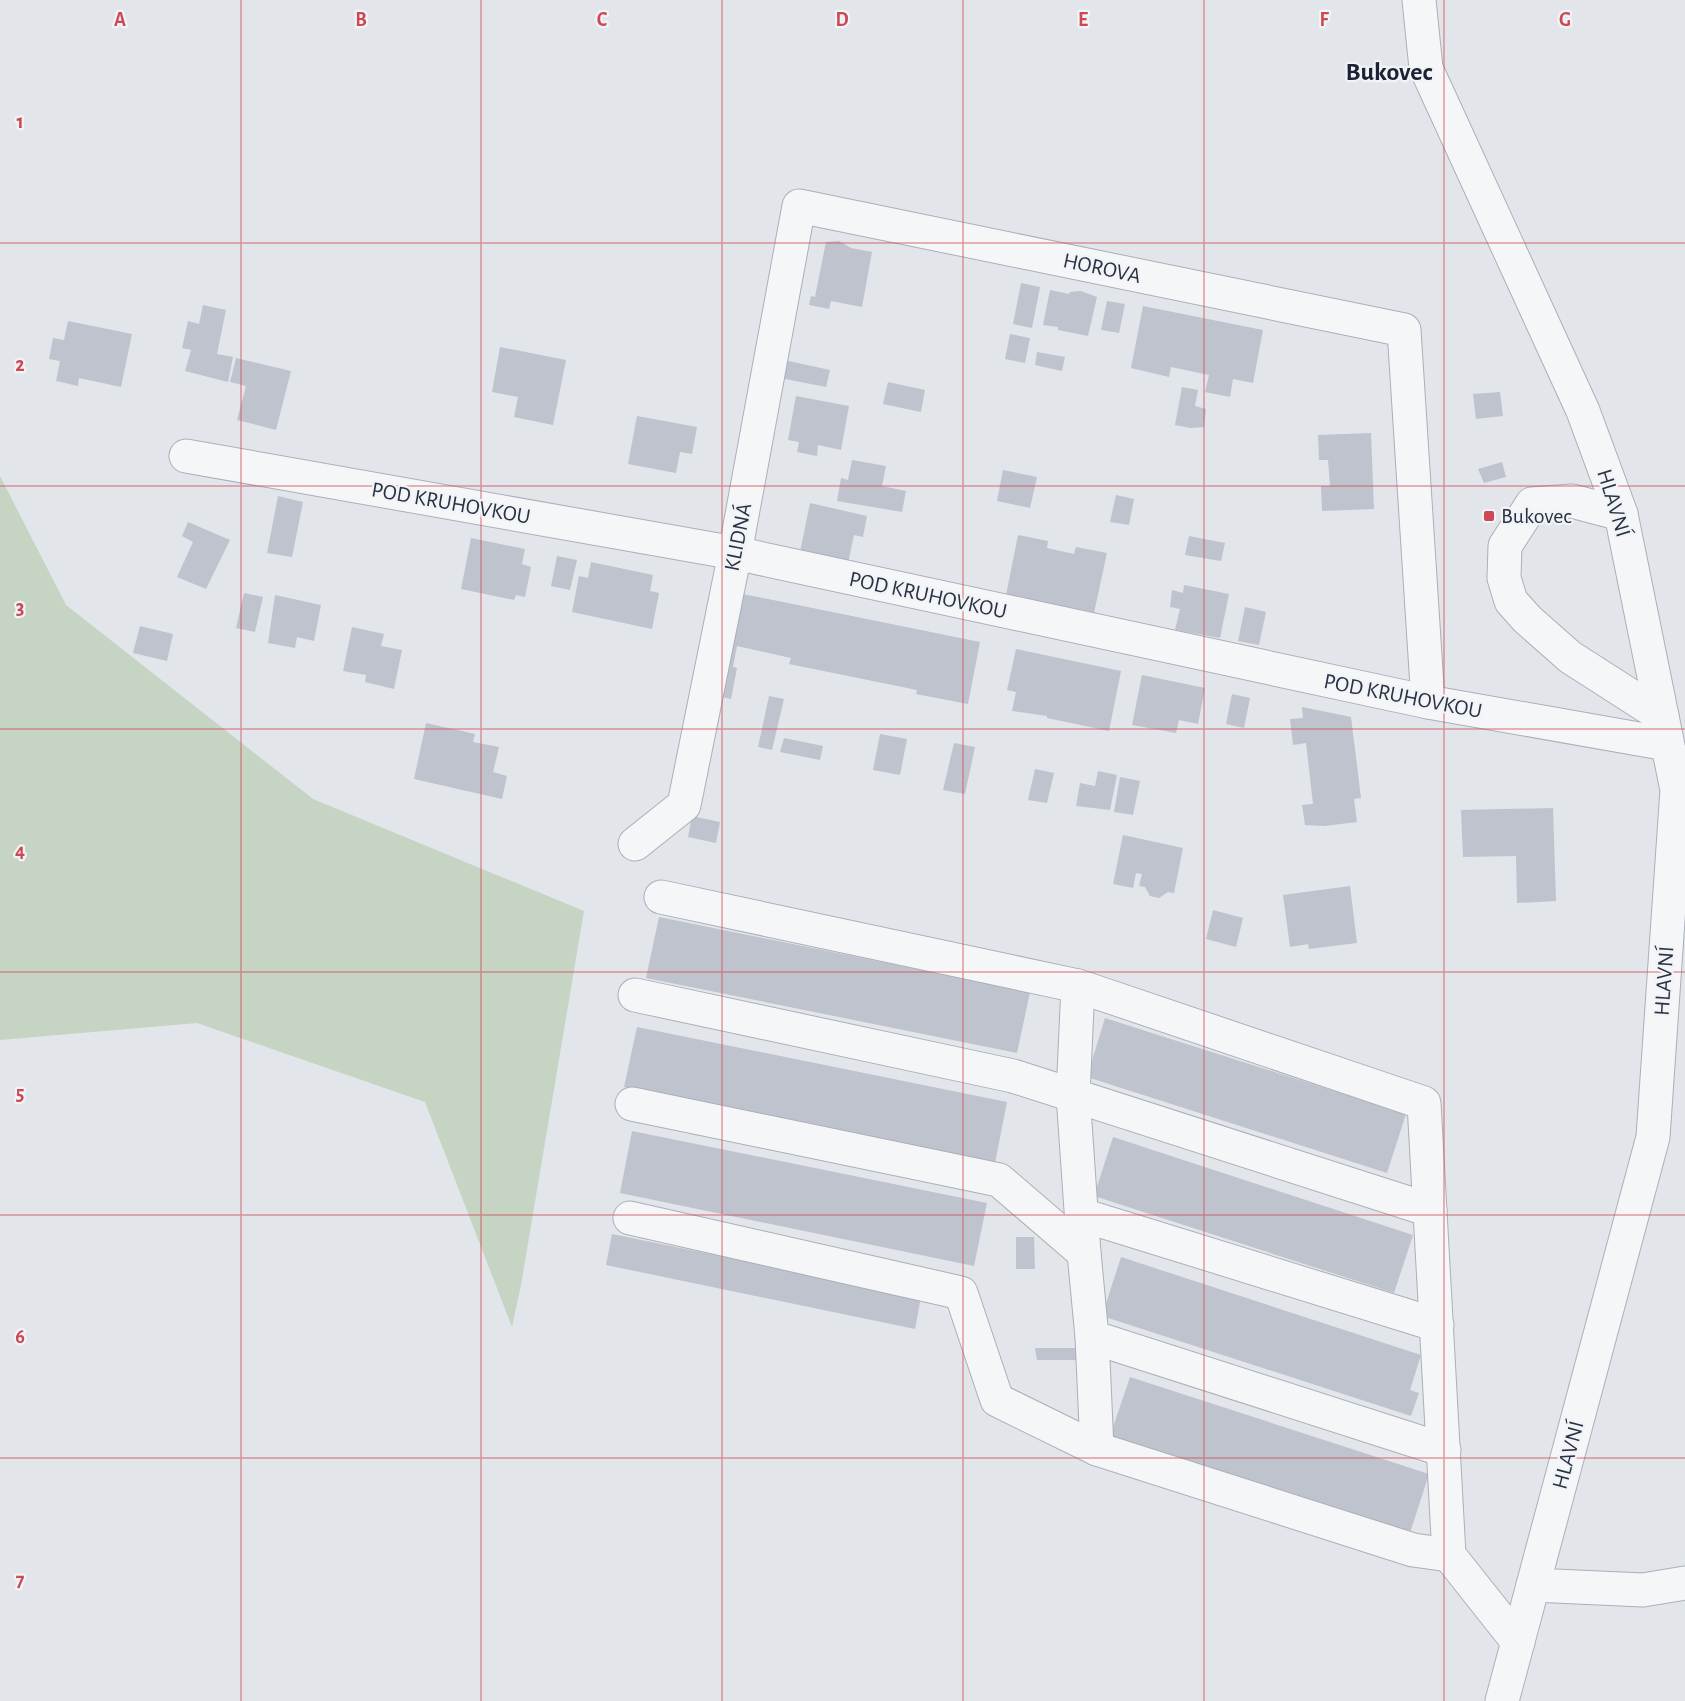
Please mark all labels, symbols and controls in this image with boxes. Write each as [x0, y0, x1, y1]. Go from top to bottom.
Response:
text: A [114, 10, 126, 30]
text: B [355, 10, 367, 30]
text: C [597, 10, 608, 30]
text: D [835, 10, 849, 30]
text: E [1078, 10, 1088, 30]
text: F [1319, 10, 1329, 30]
text: G [1559, 10, 1571, 30]
district label: Bukovec [1345, 59, 1433, 85]
text: 1 [16, 112, 24, 132]
street label: HOROVA [1061, 249, 1143, 287]
text: 2 [15, 355, 25, 375]
street label: HLAVNÍ [1593, 466, 1636, 540]
street label: POD KRUHOVKOU [370, 478, 532, 528]
street label: KLIDNÁ [720, 501, 755, 573]
place label: Bukovec [1501, 505, 1572, 527]
marker: Bukovec [1482, 509, 1496, 523]
street label: POD KRUHOVKOU [847, 568, 1009, 622]
text: 3 [16, 598, 24, 618]
street label: POD KRUHOVKOU [1322, 670, 1484, 722]
text: 4 [15, 841, 25, 861]
street label: HLAVNÍ [1650, 945, 1677, 1017]
text: 5 [16, 1084, 24, 1104]
text: 6 [15, 1327, 25, 1347]
street label: HLAVNÍ [1547, 1418, 1588, 1492]
text: 7 [16, 1570, 25, 1590]

